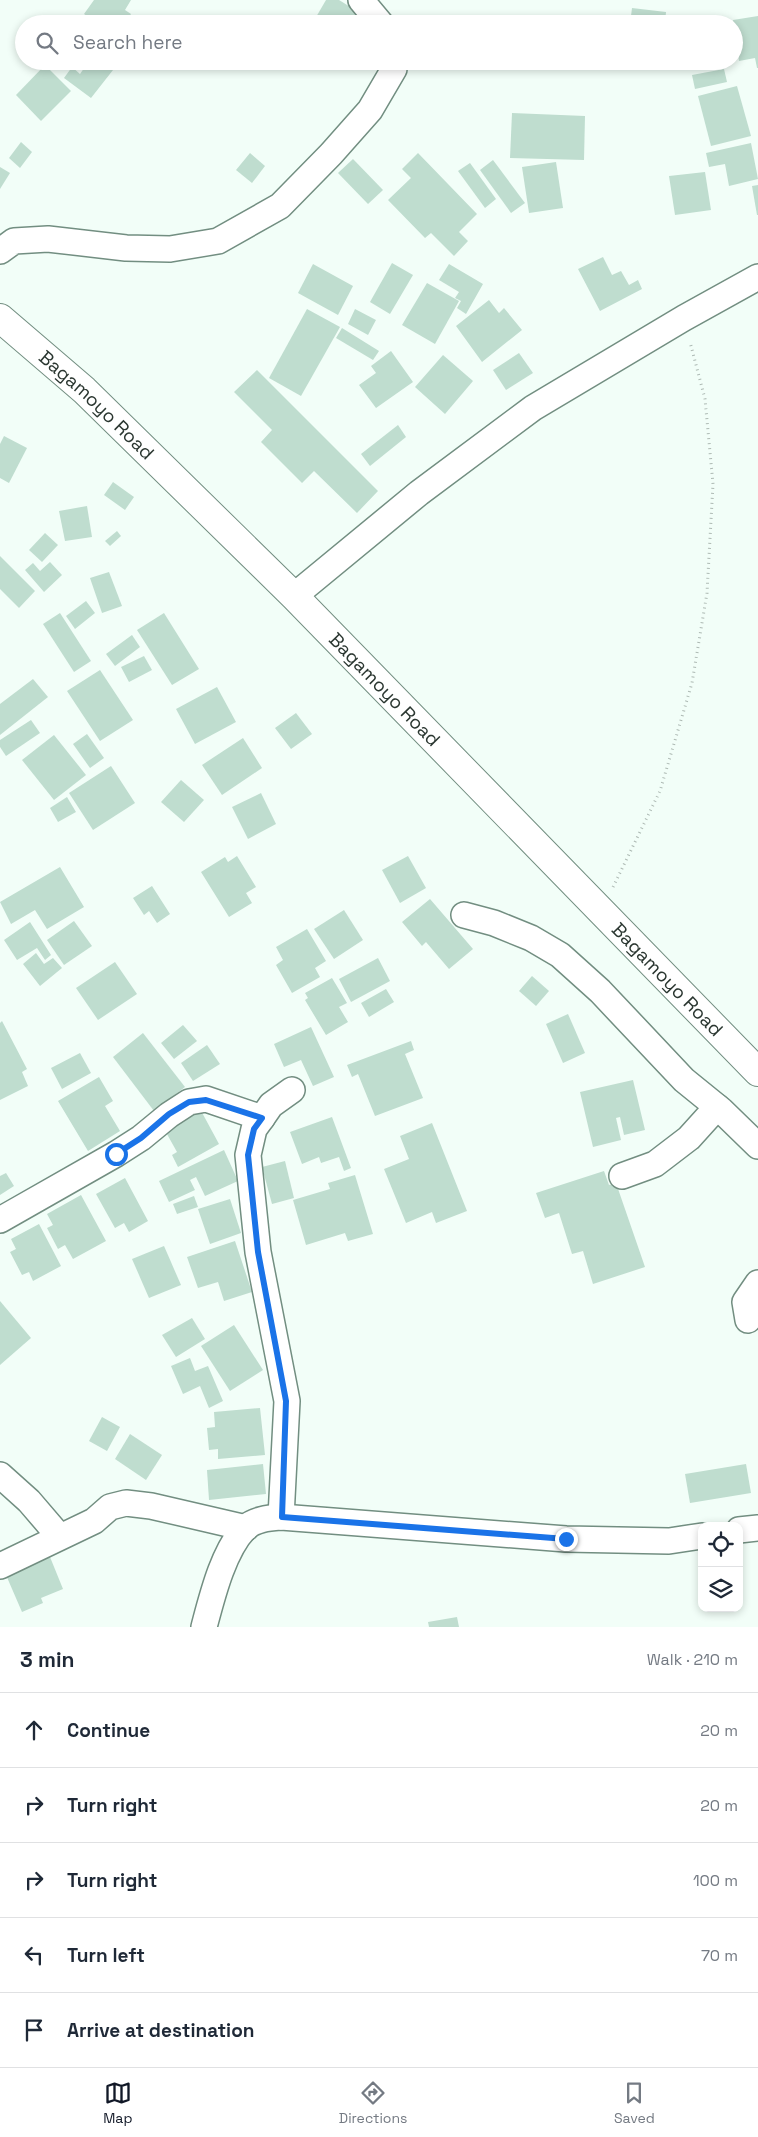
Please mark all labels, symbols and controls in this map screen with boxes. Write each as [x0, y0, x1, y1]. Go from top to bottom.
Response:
search box [15, 15, 743, 70]
icon: search [33, 29, 61, 57]
text: Search here [73, 30, 183, 55]
street label: Bagamoyo Road [34, 345, 160, 465]
street label: Bagamoyo Road [323, 627, 446, 752]
street label: Bagamoyo Road [606, 917, 728, 1042]
route start [105, 1143, 128, 1166]
map controls [698, 1522, 743, 1612]
button: locate [698, 1522, 743, 1567]
route end [555, 1528, 578, 1551]
button: layers [698, 1567, 743, 1612]
text: 3 min [20, 1646, 75, 1673]
text: Walk · 210 m [647, 1649, 738, 1670]
icon: ahead [20, 1716, 48, 1744]
text: Continue [67, 1718, 150, 1743]
text: 20 m [700, 1720, 738, 1741]
icon: right [20, 1791, 48, 1819]
text: Turn right [67, 1793, 157, 1818]
text: 20 m [700, 1795, 738, 1816]
icon: right [20, 1866, 48, 1894]
text: Turn right [67, 1868, 157, 1893]
text: 100 m [693, 1870, 738, 1891]
icon: left [20, 1941, 48, 1969]
text: Turn left [67, 1943, 145, 1968]
text: 70 m [701, 1945, 738, 1966]
icon: arrive [20, 2016, 48, 2044]
text: Arrive at destination [67, 2018, 255, 2043]
tab: Map [103, 2079, 132, 2127]
tab: Directions [339, 2079, 407, 2127]
tab: Saved [614, 2079, 655, 2127]

